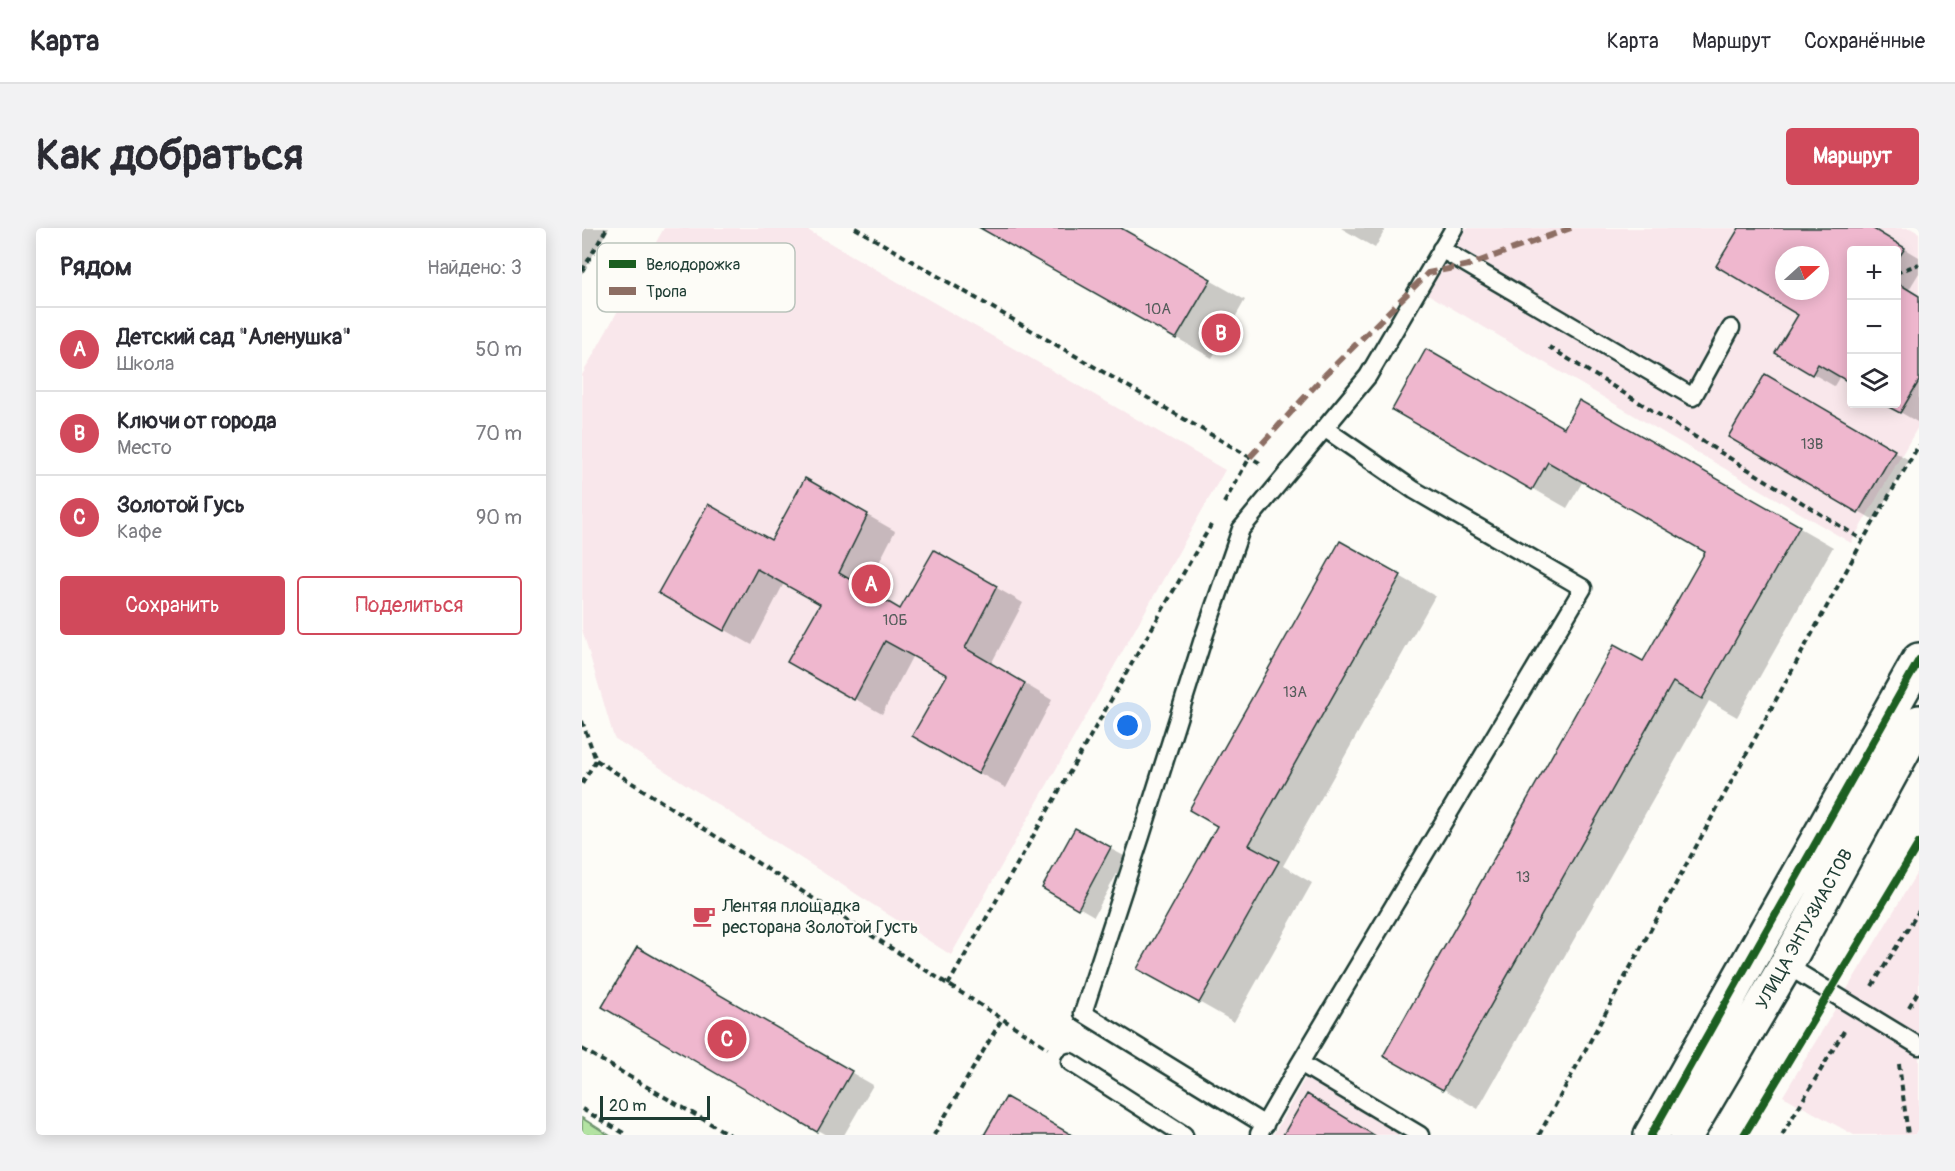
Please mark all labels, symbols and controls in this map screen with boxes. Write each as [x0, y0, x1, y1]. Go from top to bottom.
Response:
text: Карта [30, 24, 99, 59]
text: Карта [1607, 28, 1659, 55]
text: Маршрут [1692, 28, 1771, 55]
text: Сохранённые [1804, 28, 1925, 55]
button: Маршрут [1786, 128, 1919, 185]
text: Как добраться [36, 130, 303, 182]
legend [597, 243, 795, 312]
north arrow [1775, 246, 1829, 300]
map controls [1847, 246, 1901, 408]
button: + [1847, 246, 1901, 300]
text: Рядом [60, 251, 132, 283]
text: Найдено: 3 [427, 255, 522, 280]
text: Велодорожка [646, 255, 740, 275]
text: Тропа [646, 282, 687, 302]
house number: 10А [1145, 300, 1171, 319]
button: − [1847, 300, 1901, 354]
pin: B [1202, 310, 1240, 356]
text: Детский сад "Аленушка" [117, 323, 351, 351]
text: A [73, 337, 86, 362]
text: 50 m [475, 337, 522, 362]
text: Школа [117, 351, 174, 376]
button: layers [1847, 354, 1901, 408]
text: Ключи от города [117, 407, 277, 435]
text: B [74, 421, 85, 446]
text: 70 m [476, 421, 522, 446]
text: Место [117, 435, 172, 460]
house number: 13В [1801, 435, 1823, 454]
text: Золотой Гусь [117, 491, 245, 519]
text: C [73, 505, 86, 530]
text: 90 m [476, 505, 522, 530]
text: Кафе [117, 519, 162, 544]
pin: A [852, 562, 890, 606]
button: Сохранить [60, 576, 285, 635]
button: Поделиться [297, 576, 522, 635]
house number: 10Б [882, 611, 908, 630]
house number: 13А [1283, 683, 1307, 702]
your location [1113, 711, 1142, 740]
street label: УЛИЦА ЭНТУЗИАСТОВ [1751, 845, 1858, 1013]
house number: 13 [1516, 868, 1530, 887]
place label: Лентяя площадка ресторана Золотой Густь [721, 895, 918, 939]
cafe icon: Лентяя площадка ресторана Золотой Густь [691, 903, 717, 929]
pin: C [708, 1016, 746, 1062]
scale bar [600, 1093, 710, 1120]
text: 20 m [609, 1096, 647, 1116]

